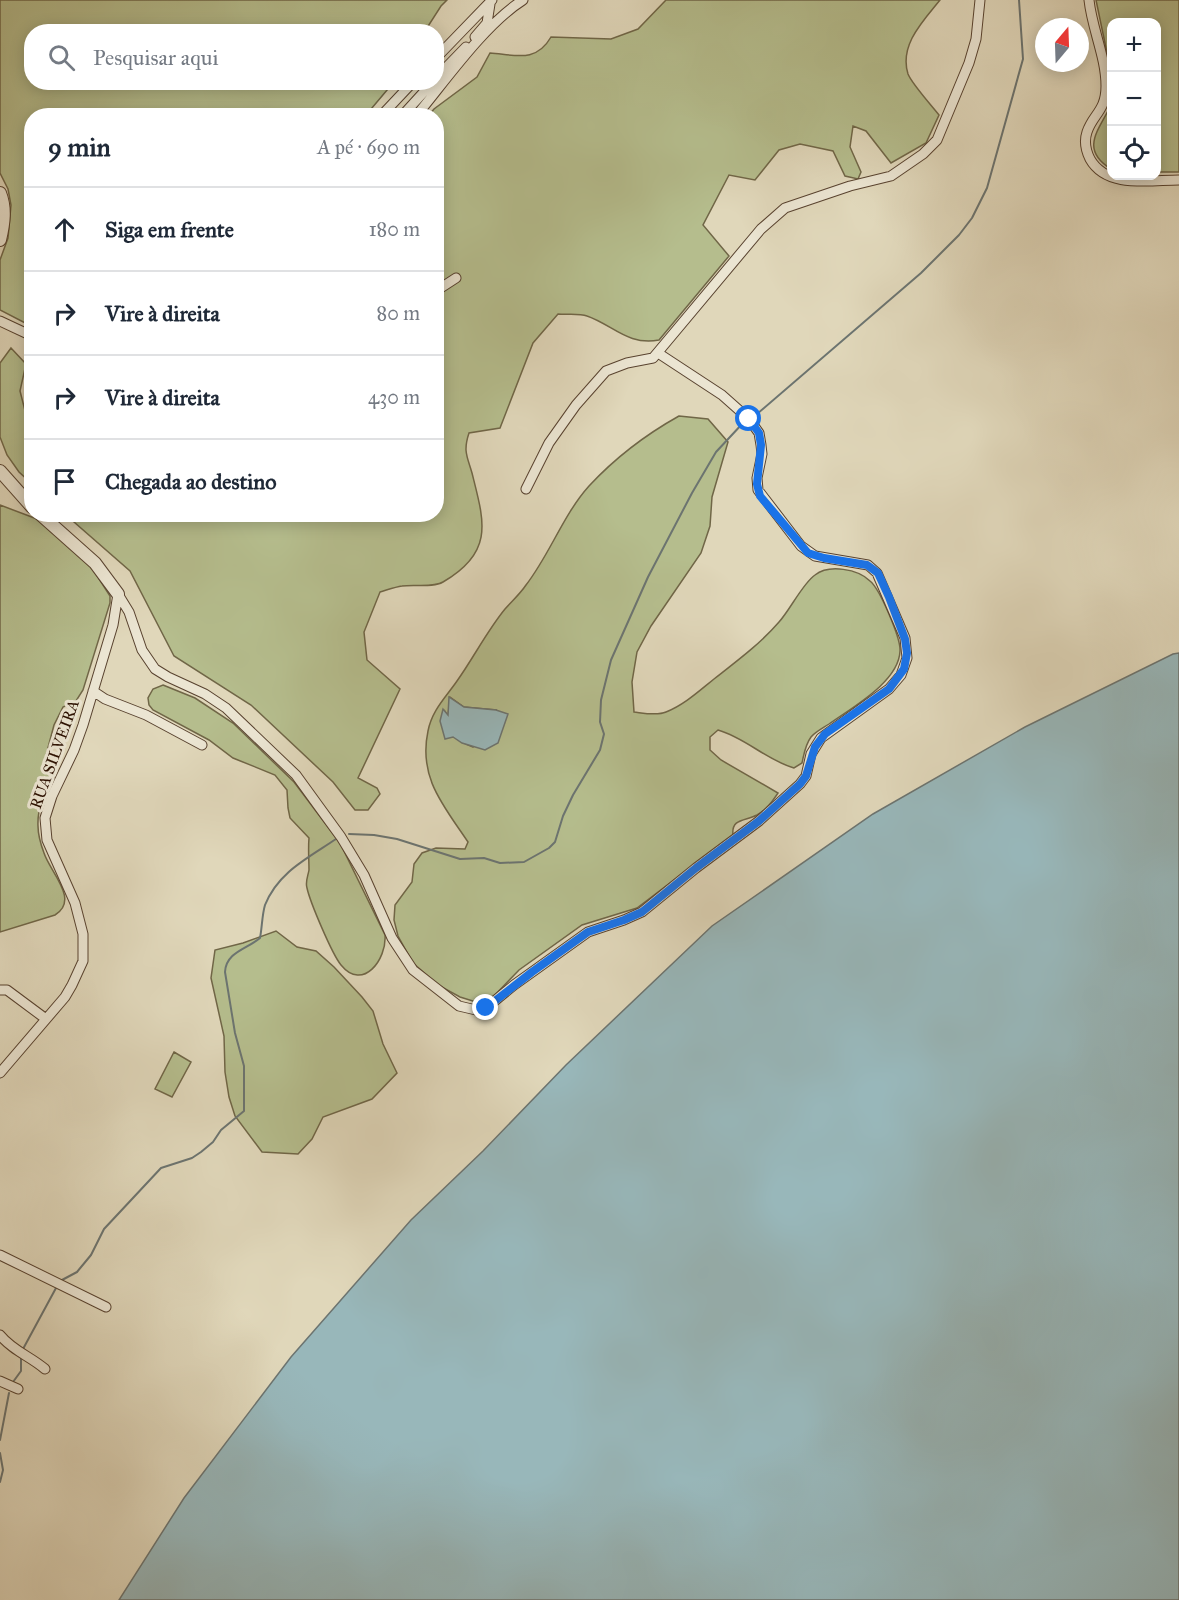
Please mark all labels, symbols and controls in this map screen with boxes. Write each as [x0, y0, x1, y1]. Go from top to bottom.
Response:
north arrow [1035, 18, 1089, 72]
map controls [1107, 18, 1161, 180]
button: + [1107, 18, 1161, 72]
search box [24, 24, 444, 90]
icon: search [45, 41, 78, 74]
text: Pesquisar aqui [93, 44, 218, 71]
button: − [1107, 72, 1161, 126]
button: locate [1107, 126, 1161, 180]
text: 9 min [48, 131, 111, 163]
text: A pé · 690 m [317, 135, 420, 159]
icon: ahead [48, 213, 81, 246]
text: Siga em frente [105, 216, 234, 243]
text: 180 m [369, 217, 420, 241]
icon: right [48, 297, 81, 330]
text: Vire à direita [105, 300, 220, 327]
text: 80 m [377, 301, 420, 325]
icon: right [48, 381, 81, 414]
text: Vire à direita [105, 384, 220, 411]
text: 430 m [368, 385, 420, 409]
route start [735, 405, 761, 431]
icon: arrive [48, 465, 81, 498]
text: Chegada ao destino [105, 468, 276, 495]
street label: RUA SILVEIRA [26, 697, 83, 811]
route end [472, 994, 498, 1020]

